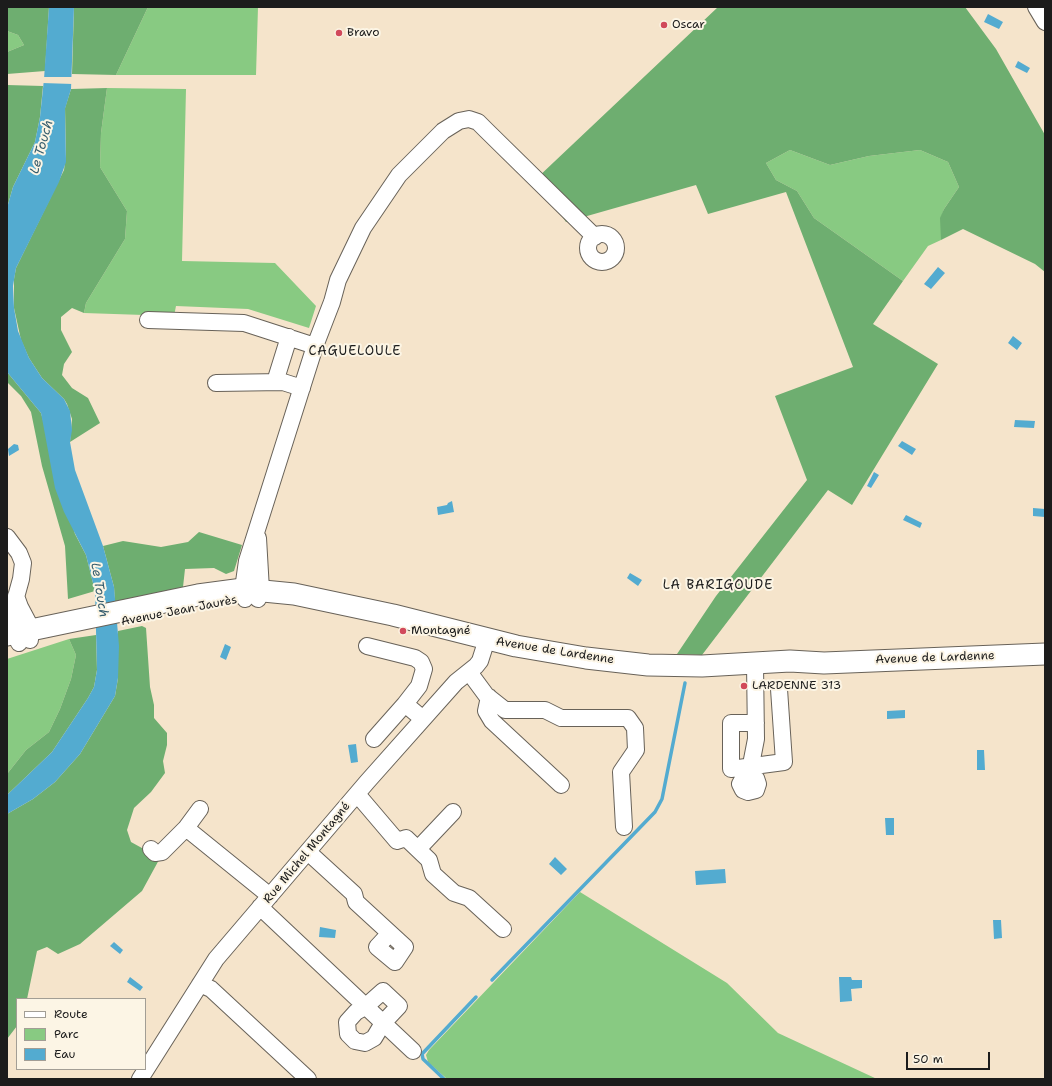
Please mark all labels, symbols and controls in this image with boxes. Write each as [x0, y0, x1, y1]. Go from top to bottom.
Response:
place label: Oscar [672, 18, 705, 32]
marker: Oscar [659, 20, 669, 30]
place label: Bravo [347, 26, 379, 40]
marker: Bravo [334, 28, 344, 38]
water label: Le Touch [27, 118, 57, 176]
district label: CAGUELOULE [309, 344, 401, 360]
water label: Le Touch [87, 562, 111, 618]
district label: LA BARIGOUDE [663, 578, 773, 594]
street label: Avenue Jean Jaurès [120, 593, 238, 629]
place label: Montagné [411, 624, 471, 638]
marker: Montagné [398, 626, 408, 636]
street label: Avenue de Lardenne [495, 635, 615, 667]
street label: Avenue de Lardenne [875, 649, 995, 667]
place label: LARDENNE 313 [752, 679, 841, 693]
marker: LARDENNE 313 [739, 681, 749, 691]
street label: Rue Michel Montagné [260, 799, 354, 907]
legend [16, 998, 146, 1070]
text: Route [54, 1006, 88, 1022]
text: Parc [54, 1026, 79, 1042]
scale bar [908, 1044, 992, 1070]
text: Eau [54, 1046, 75, 1062]
text: 50 m [913, 1051, 943, 1067]

